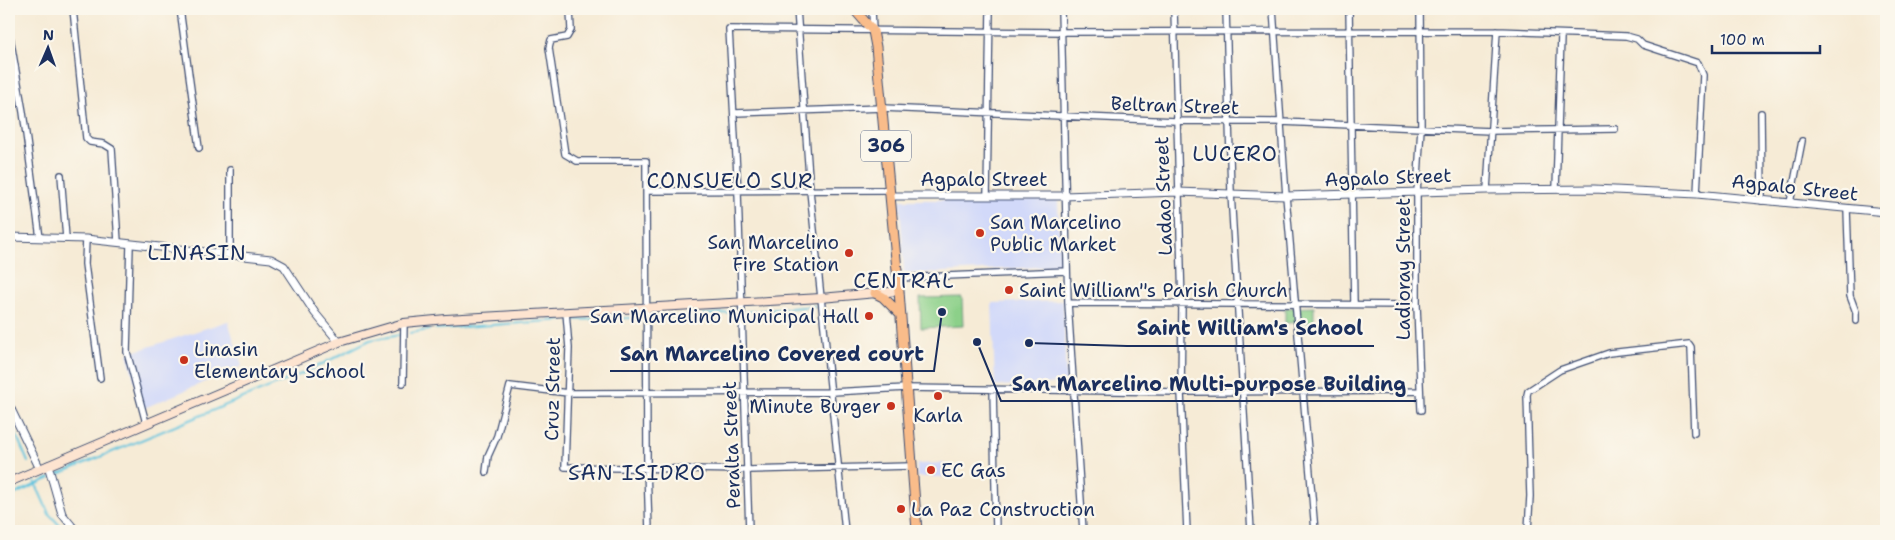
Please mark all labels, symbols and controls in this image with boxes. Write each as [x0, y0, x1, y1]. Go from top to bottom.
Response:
north arrow [22, 22, 72, 72]
scale bar [1712, 22, 1820, 54]
text: N [43, 26, 54, 44]
text: 100 m [1720, 30, 1765, 50]
street label: Beltran Street [1110, 91, 1240, 120]
road number: 306 [861, 130, 911, 162]
street label: Ladao Street [1149, 136, 1178, 256]
district label: LUCERO [1192, 140, 1278, 168]
street label: Agpalo Street [1324, 163, 1452, 192]
district label: CONSUELO SUR [647, 167, 813, 195]
street label: Agpalo Street [920, 167, 1048, 192]
street label: Agpalo Street [1730, 168, 1860, 207]
street label: Ladioray Street [1391, 198, 1416, 340]
place label: San Marcelino Public Market [990, 210, 1121, 257]
marker: San Marcelino Public Market [974, 227, 986, 239]
place label: San Marcelino Fire Station [708, 230, 839, 277]
district label: LINASIN [147, 239, 247, 267]
marker: San Marcelino Fire Station [843, 247, 855, 259]
district label: CENTRAL [853, 267, 955, 295]
place label: Saint William"s Parish Church [1019, 278, 1288, 303]
marker: Saint William"s Parish Church [1003, 284, 1015, 296]
place label: San Marcelino Municipal Hall [590, 304, 859, 329]
marker: San Marcelino Municipal Hall [863, 310, 875, 322]
callout: Saint William's School [1127, 311, 1374, 346]
text: Saint William's School [1137, 315, 1363, 341]
callout: San Marcelino Covered court [610, 336, 934, 371]
place label: Linasin Elementary School [194, 337, 365, 384]
street label: Cruz Street [539, 337, 566, 441]
text: San Marcelino Covered court [620, 341, 924, 367]
marker: Linasin Elementary School [178, 354, 190, 366]
callout: San Marcelino Multi-purpose Building [1001, 366, 1416, 401]
text: San Marcelino Multi-purpose Building [1012, 371, 1406, 397]
street label: Peralta Street [717, 381, 746, 509]
marker: Karla [932, 390, 944, 402]
place label: Minute Burger [749, 394, 881, 419]
marker: Minute Burger [885, 400, 897, 412]
place label: Karla [913, 403, 963, 428]
place label: EC Gas [941, 458, 1006, 483]
district label: SAN ISIDRO [568, 459, 706, 487]
marker: EC Gas [925, 464, 937, 476]
place label: La Paz Construction [911, 497, 1095, 522]
marker: La Paz Construction [895, 503, 907, 515]

